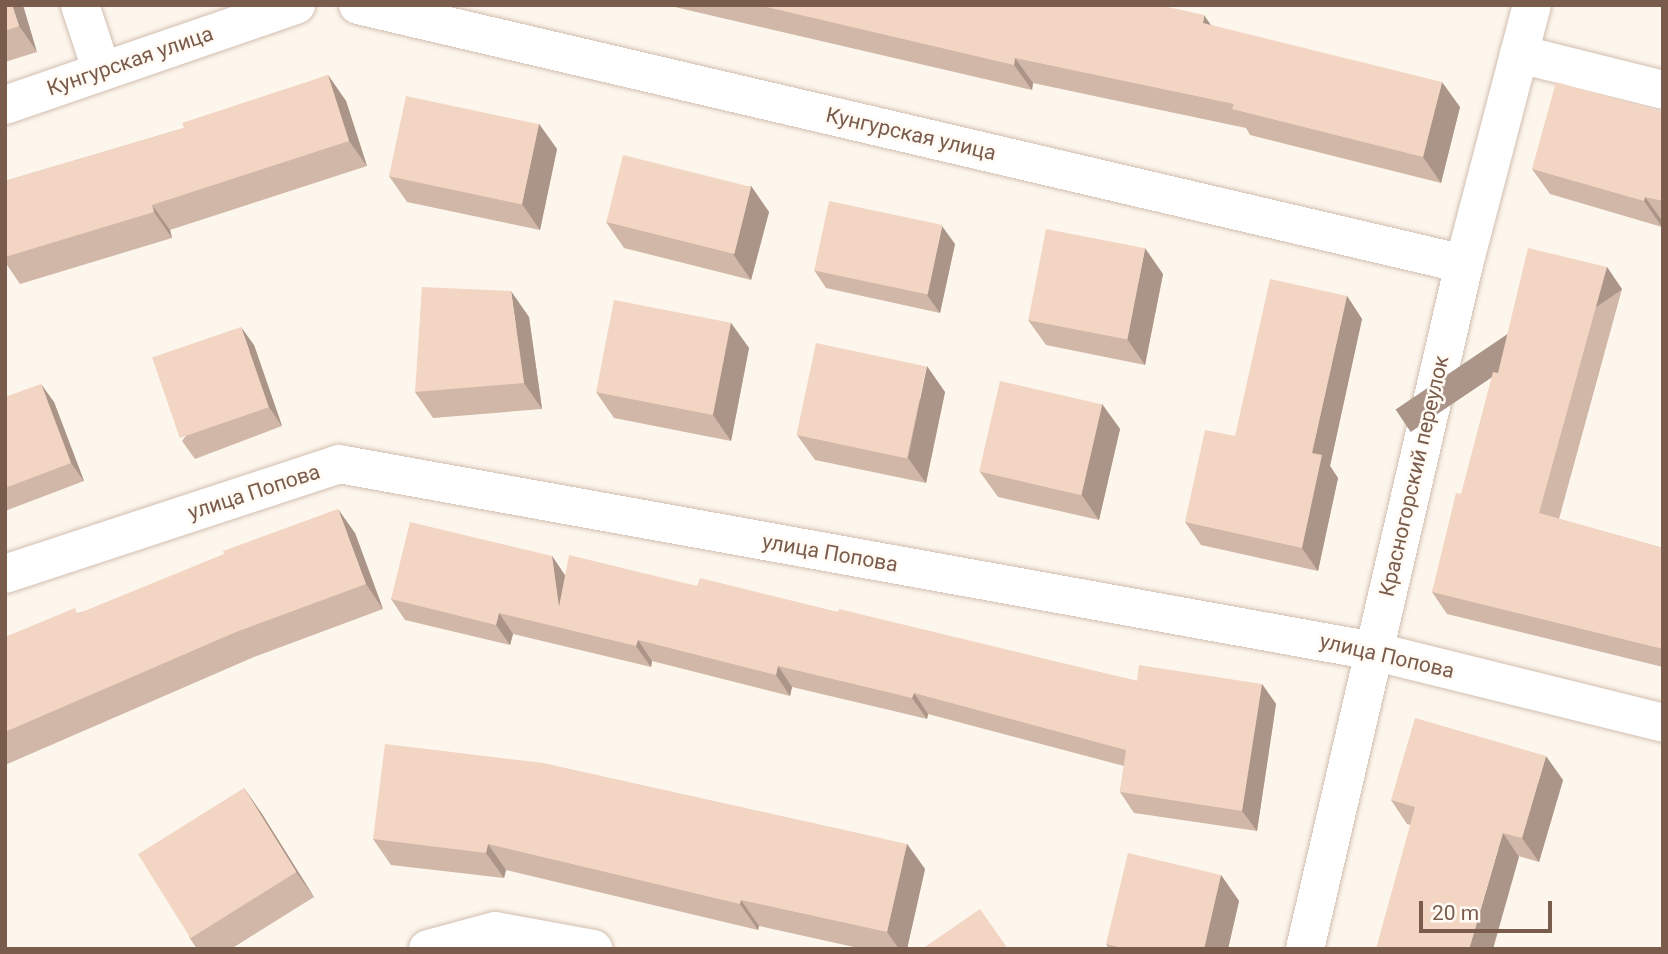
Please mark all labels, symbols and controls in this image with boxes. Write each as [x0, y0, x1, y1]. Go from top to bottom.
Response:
street label: Кунгурская улица [44, 21, 216, 101]
street label: Кунгурская улица [823, 102, 999, 166]
street label: Красногорский переулок [1374, 353, 1454, 599]
street label: улица Попова [185, 459, 323, 525]
street label: улица Попова [760, 529, 900, 577]
street label: улица Попова [1317, 628, 1457, 684]
scale bar [1423, 888, 1556, 932]
text: 20 m [1432, 901, 1479, 925]

